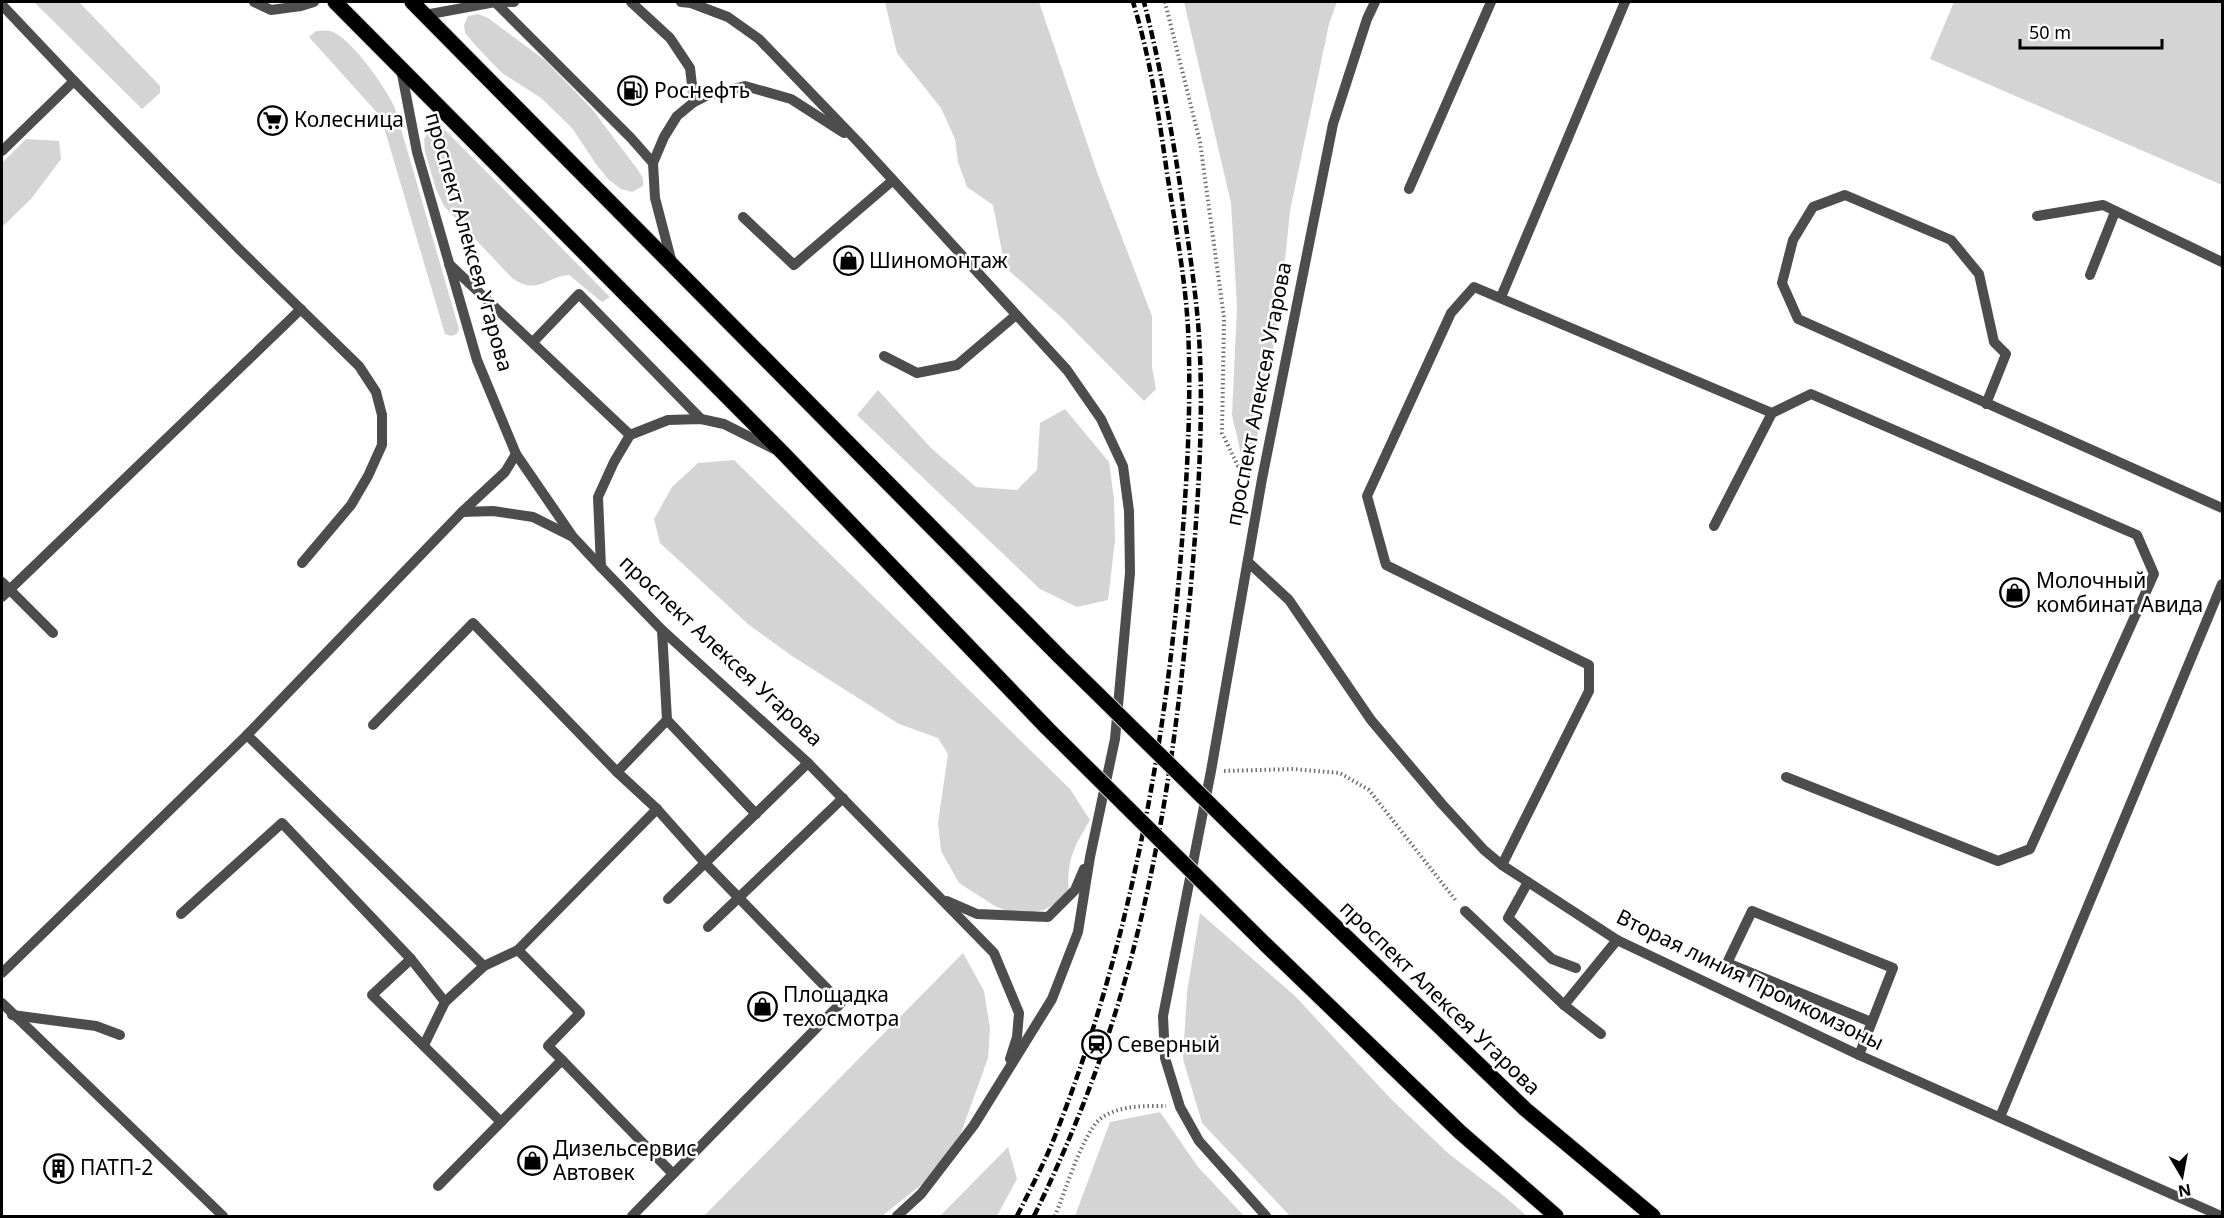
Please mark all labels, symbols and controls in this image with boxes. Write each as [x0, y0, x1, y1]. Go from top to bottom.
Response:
scale bar [2020, 12, 2162, 50]
text: 50 m [2029, 20, 2071, 44]
fuel station icon: Роснефть [617, 75, 649, 107]
place label: Роснефть [654, 76, 750, 104]
supermarket icon: Колесница [257, 104, 289, 136]
place label: Колесница [294, 105, 404, 133]
street label: проспект Алексея Угарова [420, 109, 520, 375]
shop icon: Шиномонтаж [832, 245, 864, 277]
place label: Шиномонтаж [869, 246, 1008, 274]
street label: проспект Алексея Угарова [1219, 259, 1297, 528]
street label: проспект Алексея Угарова [614, 548, 829, 752]
place label: Молочный комбинат Авида [2036, 566, 2203, 618]
shop icon: Молочный комбинат Авида [1999, 577, 2031, 609]
street label: проспект Алексея Угарова [1334, 894, 1547, 1101]
street label: Вторая линия Промкомзоны [1612, 902, 1889, 1056]
place label: Площадка техосмотра [783, 980, 899, 1032]
shop icon: Площадка техосмотра [746, 991, 778, 1023]
station icon: Северный [1080, 1029, 1112, 1061]
place label: Северный [1117, 1030, 1220, 1058]
place label: Дизельсервис Автовек [553, 1134, 697, 1186]
shop icon: Дизельсервис Автовек [516, 1145, 548, 1177]
north arrow [2152, 1146, 2212, 1206]
building icon: ПАТП-2 [43, 1152, 75, 1184]
place label: ПАТП-2 [80, 1153, 153, 1181]
text: N [2176, 1179, 2193, 1203]

